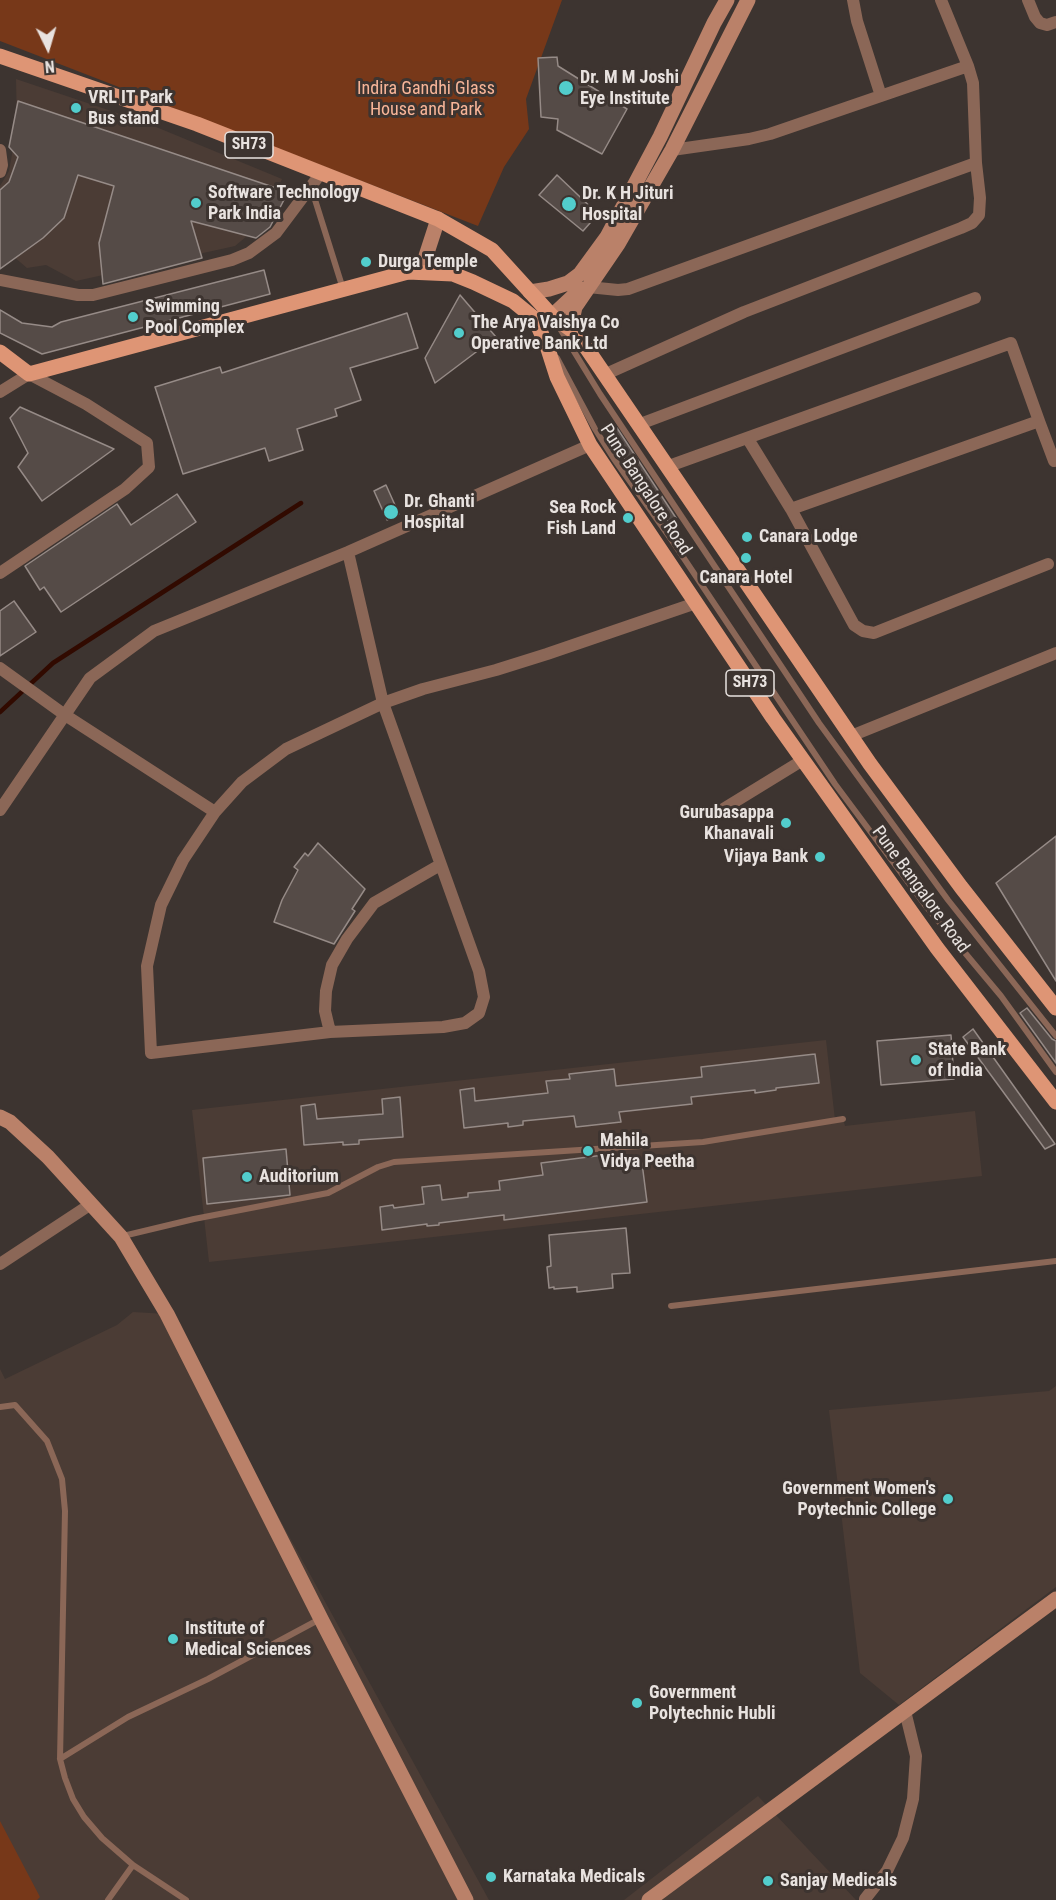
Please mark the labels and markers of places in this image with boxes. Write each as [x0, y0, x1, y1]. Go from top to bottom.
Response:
place label: Dr. M M Joshi Eye Institute [580, 67, 679, 110]
marker: Dr. M M Joshi Eye Institute [557, 79, 575, 97]
place label: VRL IT Park Bus stand [88, 87, 173, 130]
marker: VRL IT Park Bus stand [69, 101, 83, 115]
place label: Software Technology Park India [208, 182, 360, 224]
place label: Dr. K H Jituri Hospital [582, 183, 674, 226]
marker: Dr. K H Jituri Hospital [560, 195, 578, 213]
marker: Software Technology Park India [189, 196, 203, 210]
place label: Durga Temple [378, 251, 478, 273]
marker: Durga Temple [359, 255, 373, 269]
place label: Swimming Pool Complex [145, 296, 244, 338]
marker: Swimming Pool Complex [126, 310, 140, 324]
place label: The Arya Vaishya Co Operative Bank Ltd [471, 312, 620, 354]
marker: The Arya Vaishya Co Operative Bank Ltd [452, 326, 466, 340]
place label: Dr. Ghanti Hospital [404, 491, 475, 534]
place label: Sea Rock Fish Land [547, 497, 616, 540]
marker: Dr. Ghanti Hospital [382, 503, 400, 521]
marker: Sea Rock Fish Land [621, 511, 635, 525]
place label: Canara Lodge [759, 526, 858, 548]
marker: Canara Lodge [740, 530, 754, 544]
marker: Canara Hotel [739, 551, 753, 565]
place label: Canara Hotel [699, 567, 793, 589]
place label: Gurubasappa Khanavali [679, 802, 774, 844]
marker: Gurubasappa Khanavali [779, 816, 793, 830]
place label: Vijaya Bank [724, 846, 808, 868]
marker: Vijaya Bank [813, 850, 827, 864]
place label: State Bank of India [928, 1039, 1006, 1082]
marker: State Bank of India [909, 1053, 923, 1067]
place label: Mahila Vidya Peetha [600, 1130, 695, 1172]
marker: Mahila Vidya Peetha [581, 1144, 595, 1158]
place label: Auditorium [259, 1166, 339, 1188]
marker: Auditorium [240, 1170, 254, 1184]
place label: Government Women's Poytechnic College [782, 1478, 936, 1520]
marker: Government Women's Poytechnic College [941, 1492, 955, 1506]
place label: Institute of Medical Sciences [185, 1618, 311, 1660]
marker: Institute of Medical Sciences [166, 1632, 180, 1646]
place label: Government Polytechnic Hubli [649, 1682, 776, 1724]
marker: Government Polytechnic Hubli [630, 1696, 644, 1710]
place label: Karnataka Medicals [503, 1866, 645, 1888]
marker: Karnataka Medicals [484, 1870, 498, 1884]
place label: Sanjay Medicals [780, 1870, 897, 1892]
marker: Sanjay Medicals [761, 1874, 775, 1888]

